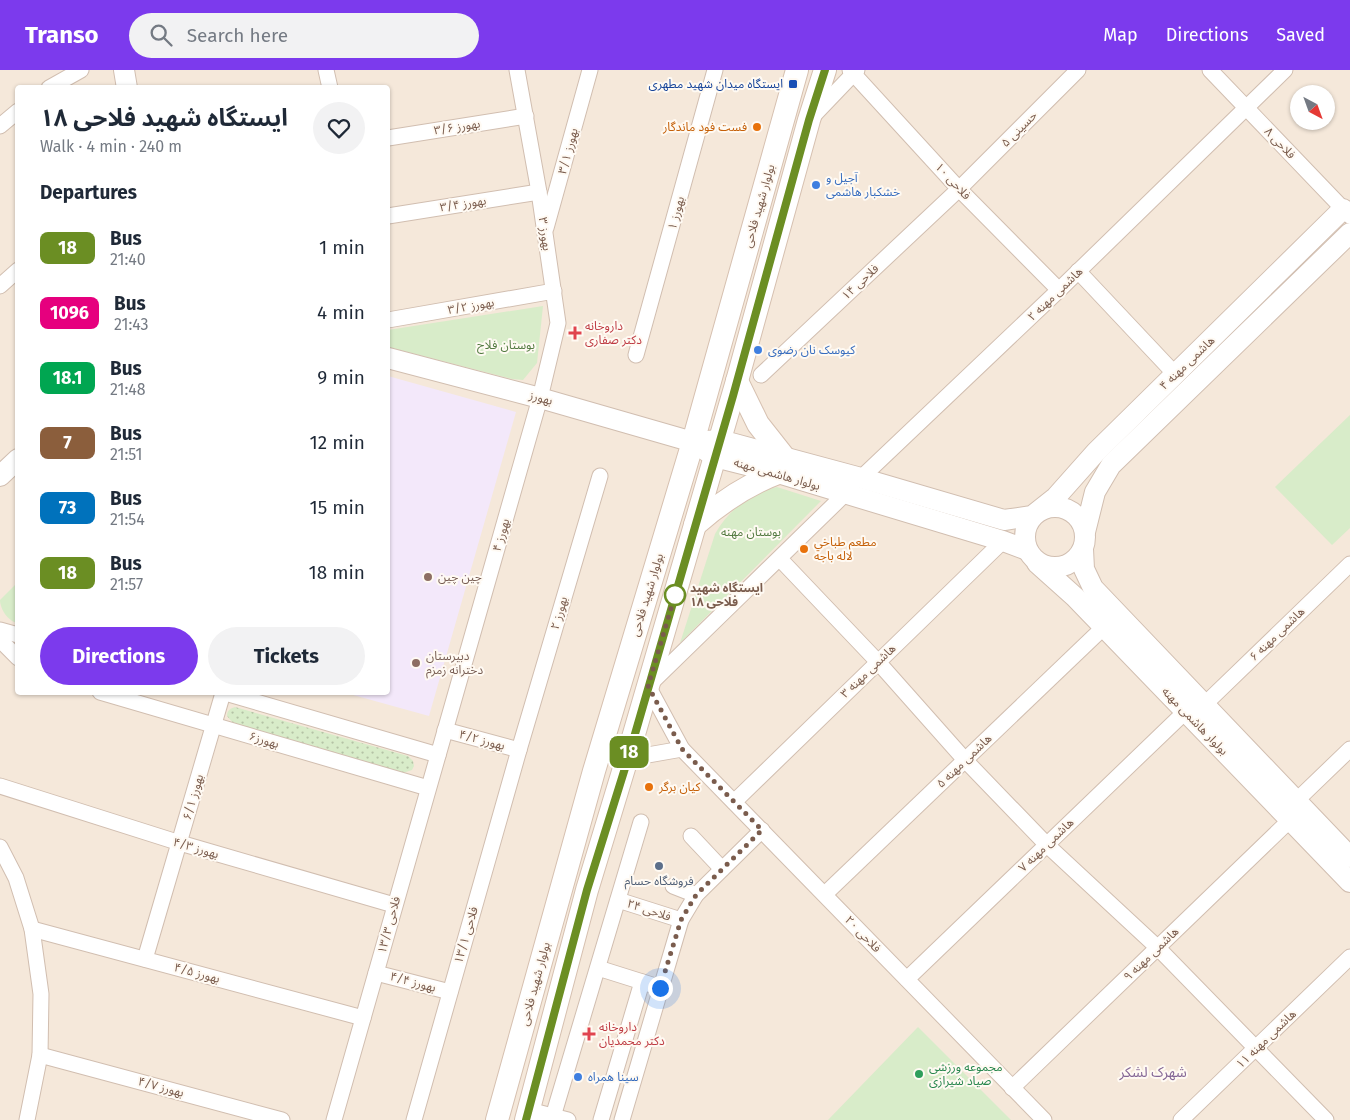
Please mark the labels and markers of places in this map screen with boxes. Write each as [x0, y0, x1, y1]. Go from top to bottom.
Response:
place label: ایستگاه میدان شهید مطهری [649, 77, 783, 91]
marker: ایستگاه میدان شهید مطهری [787, 78, 799, 90]
place label: فست فود ماندگار [662, 120, 747, 134]
marker: فست فود ماندگار [751, 121, 763, 133]
place label: آجیل و خشکبار هاشمی [826, 171, 900, 199]
marker: آجیل و خشکبار هاشمی [810, 179, 822, 191]
place label: داروخانه دکتر صفاری [585, 319, 642, 347]
marker: داروخانه دکتر صفاری [569, 327, 581, 339]
place label: کیوسک نان رضوی [768, 343, 856, 357]
marker: کیوسک نان رضوی [752, 344, 764, 356]
place label: مطعم طباخي لاله باجه [814, 535, 877, 563]
marker: مطعم طباخي لاله باجه [798, 543, 810, 555]
place label: چین چین [438, 570, 482, 585]
marker: چین چین [422, 571, 434, 583]
place label: ایستگاه شهید فلاحی ۱۸ [690, 581, 763, 609]
marker: ایستگاه شهید فلاحی ۱۸ [664, 584, 686, 606]
place label: دبیرستان دخترانه زمزم [426, 649, 483, 679]
marker: دبیرستان دخترانه زمزم [410, 657, 422, 669]
place label: کیان برگر [658, 780, 702, 794]
marker: کیان برگر [643, 781, 655, 793]
marker: فروشگاه حسام [653, 860, 665, 872]
place label: فروشگاه حسام [624, 874, 694, 890]
place label: داروخانه دکتر محمدیان [599, 1020, 665, 1048]
marker: داروخانه دکتر محمدیان [583, 1028, 595, 1040]
place label: مجموعه ورزشی صیاد شیرازی [929, 1060, 1003, 1088]
marker: مجموعه ورزشی صیاد شیرازی [913, 1068, 925, 1080]
place label: سینا همراه [588, 1070, 639, 1084]
marker: سینا همراه [572, 1071, 584, 1083]

